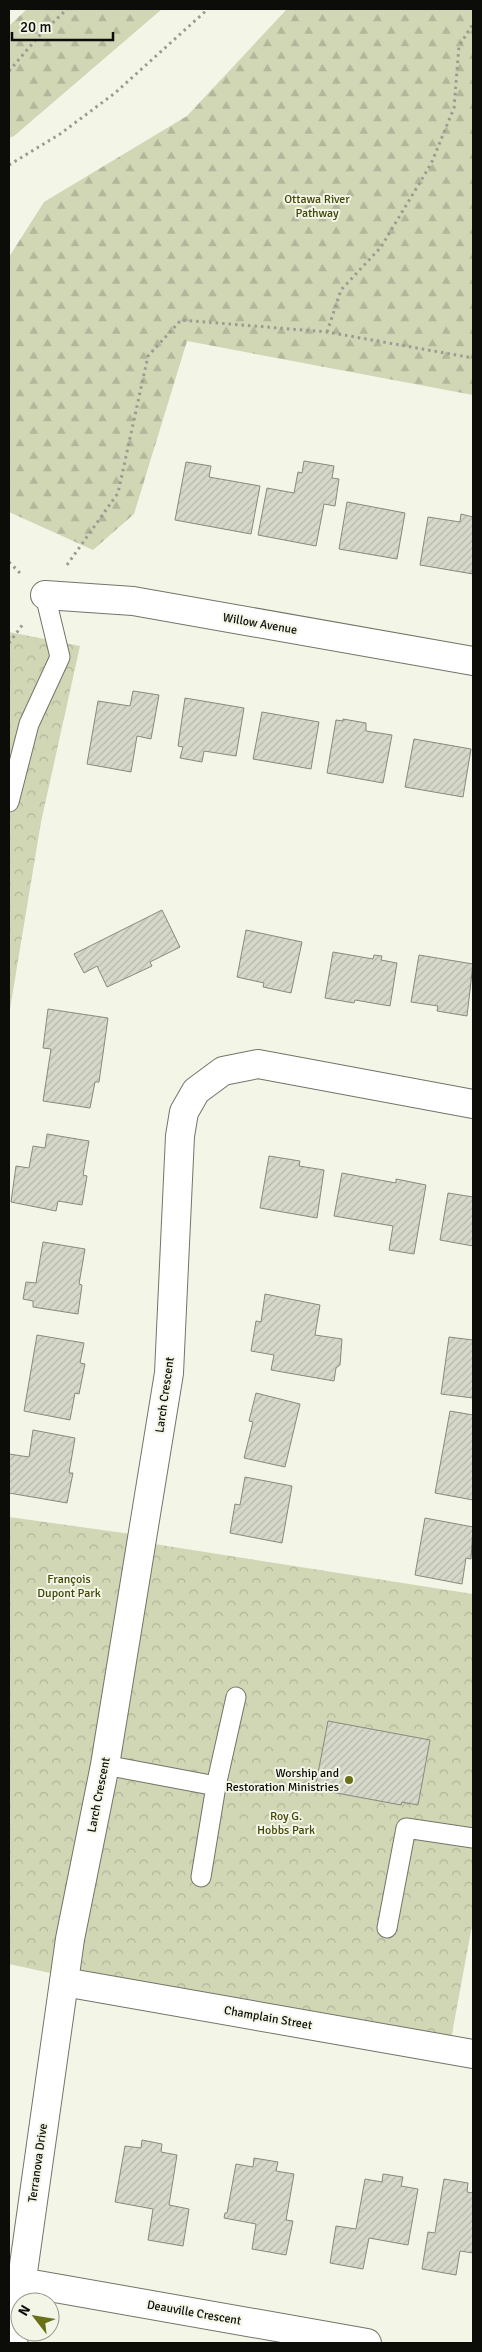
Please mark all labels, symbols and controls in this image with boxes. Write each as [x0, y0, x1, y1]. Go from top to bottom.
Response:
scale bar [12, 10, 114, 42]
text: 20 m [20, 18, 51, 36]
park label: Ottawa River Pathway [284, 192, 350, 221]
street label: Willow Avenue [222, 610, 298, 638]
street label: Larch Crescent [152, 1356, 178, 1434]
park label: François Dupont Park [37, 1572, 101, 1601]
street label: Larch Crescent [84, 1756, 114, 1834]
place label: Worship and Restoration Ministries [226, 1766, 339, 1795]
marker: Worship and Restoration Ministries [343, 1774, 355, 1786]
park label: Roy G. Hobbs Park [257, 1809, 315, 1838]
street label: Champlain Street [223, 2003, 313, 2033]
street label: Terranova Drive [25, 2123, 51, 2203]
north arrow [10, 2292, 60, 2342]
street label: Deauville Crescent [146, 2297, 242, 2329]
text: N [14, 2302, 34, 2319]

